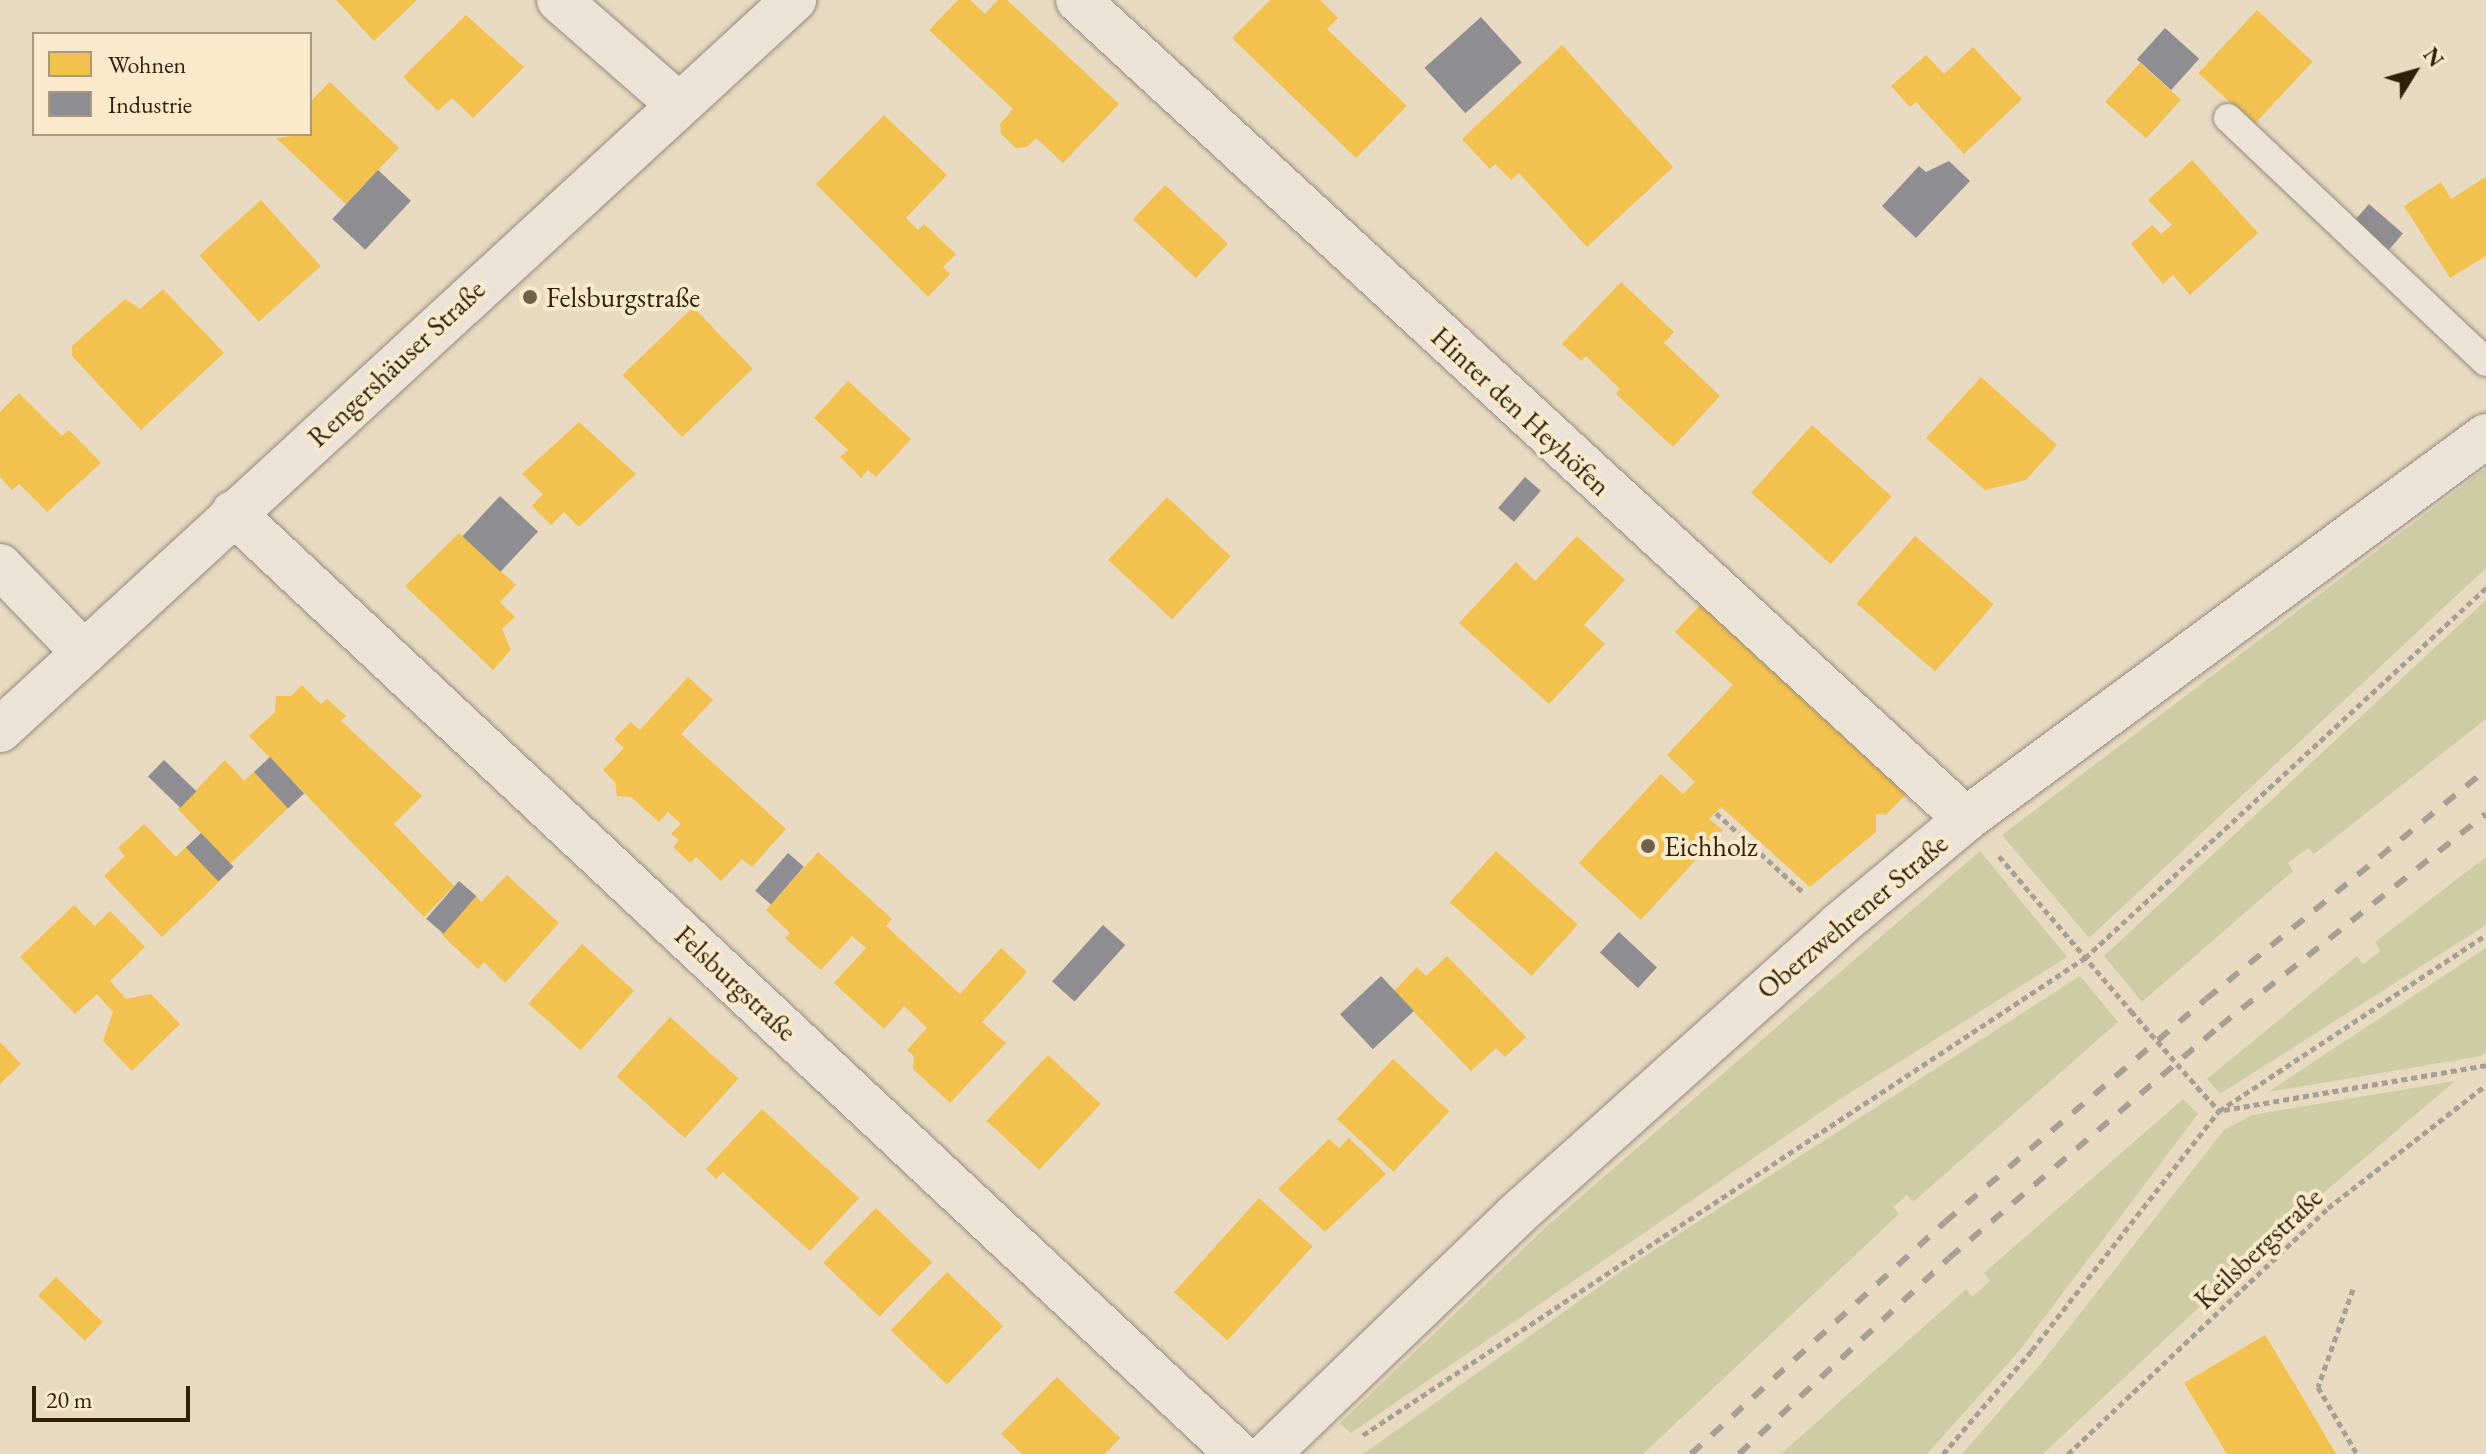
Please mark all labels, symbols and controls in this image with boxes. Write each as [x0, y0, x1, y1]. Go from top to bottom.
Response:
legend [32, 32, 312, 136]
north arrow [2374, 32, 2454, 112]
text: N [2417, 41, 2451, 73]
text: Wohnen [108, 49, 186, 80]
text: Industrie [108, 89, 192, 120]
street label: Rengershäuser Straße [301, 272, 491, 454]
place label: Felsburgstraße [546, 280, 700, 314]
marker: Felsburgstraße [521, 288, 539, 306]
street label: Hinter den Heyhöfen [1425, 319, 1617, 503]
street label: Oberzwehrener Straße [1750, 826, 1954, 1006]
place label: Eichholz [1664, 829, 1758, 863]
marker: Eichholz [1639, 837, 1657, 855]
street label: Felsburgstraße [668, 918, 804, 1048]
street label: Keilsbergstraße [2187, 1180, 2329, 1316]
scale bar [36, 1370, 194, 1420]
text: 20 m [46, 1384, 93, 1415]

